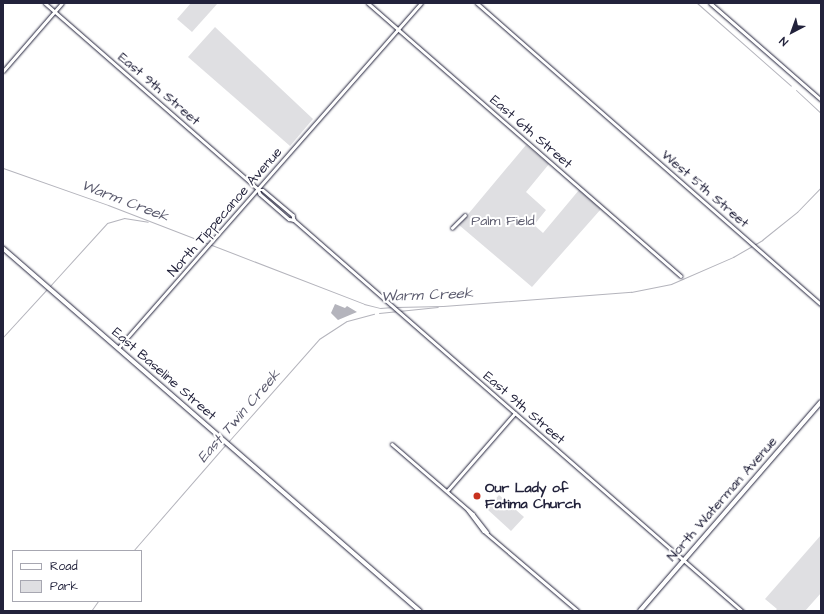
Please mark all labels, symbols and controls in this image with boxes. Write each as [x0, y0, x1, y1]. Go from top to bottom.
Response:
north arrow [772, 12, 812, 52]
text: N [776, 34, 791, 49]
street label: East 9th Street [115, 49, 203, 129]
street label: East 6th Street [486, 92, 576, 172]
street label: North Tippecanoe Avenue [164, 144, 286, 280]
street label: West 5th Street [658, 146, 752, 232]
water label: Warm Creek [79, 176, 171, 226]
park label: Palm Field [471, 213, 535, 229]
water label: Warm Creek [381, 284, 473, 306]
street label: East Baseline Street [108, 324, 220, 424]
water label: East Twin Creek [194, 366, 284, 466]
street label: East 9th Street [480, 368, 568, 448]
street label: North Waterman Avenue [663, 433, 781, 565]
place label: Our Lady of Fatima Church [485, 480, 581, 512]
marker: Our Lady of Fatima Church [472, 491, 482, 501]
legend [12, 550, 142, 602]
text: Road [50, 558, 78, 575]
text: Park [50, 578, 78, 595]

